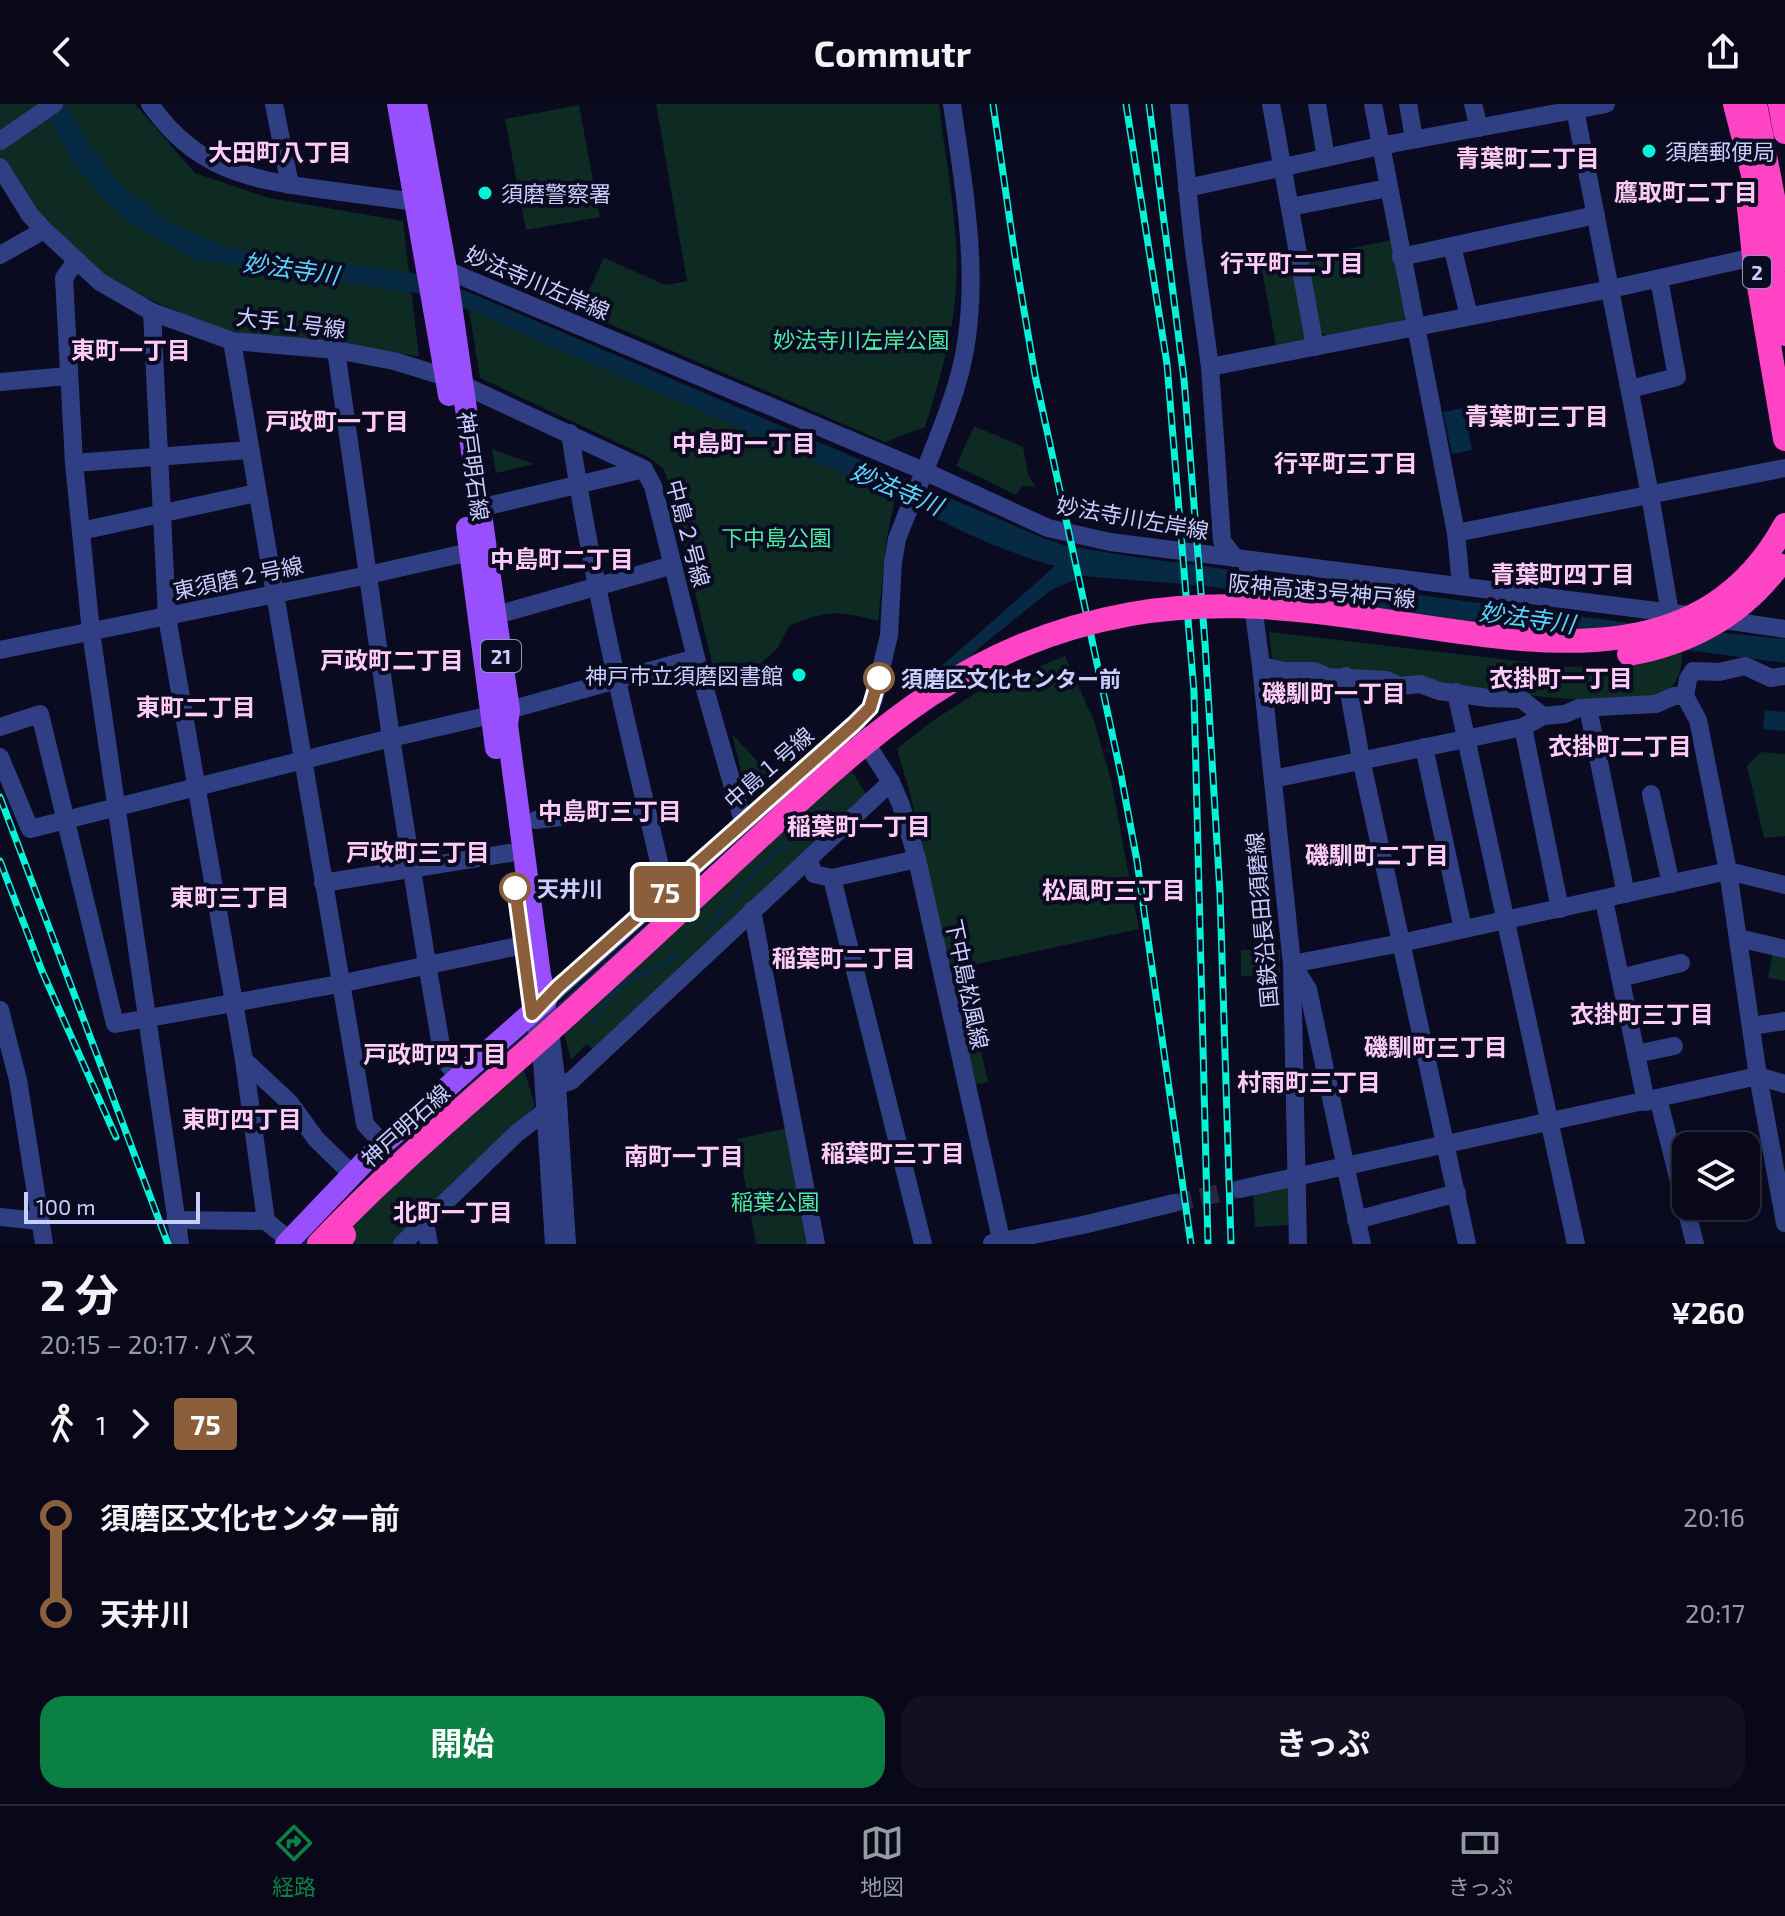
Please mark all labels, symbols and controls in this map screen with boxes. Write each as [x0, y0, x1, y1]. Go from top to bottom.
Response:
icon: back [40, 30, 84, 74]
icon: share [1701, 30, 1745, 74]
text: Commutr [814, 31, 971, 74]
district label: 大田町八丁目 [208, 137, 352, 166]
place label: 須磨郵便局 [1665, 138, 1775, 164]
marker: 須磨郵便局 [1640, 142, 1658, 160]
district label: 青葉町二丁目 [1456, 143, 1600, 172]
district label: 鷹取町二丁目 [1614, 177, 1758, 206]
place label: 須磨警察署 [501, 180, 611, 206]
marker: 須磨警察署 [476, 184, 494, 202]
street label: 妙法寺川左岸線 [462, 240, 614, 324]
water label: 妙法寺川 [241, 247, 344, 289]
district label: 行平町二丁目 [1220, 248, 1364, 277]
road number: 2 [1743, 256, 1771, 288]
street label: 大手１号線 [235, 302, 347, 342]
park label: 妙法寺川左岸公園 [773, 326, 949, 352]
district label: 東町一丁目 [71, 335, 191, 364]
district label: 青葉町三丁目 [1465, 401, 1609, 430]
district label: 戸政町一丁目 [265, 406, 409, 435]
street label: 神戸明石線 [453, 410, 495, 522]
district label: 中島町一丁目 [672, 428, 816, 457]
district label: 行平町三丁目 [1274, 448, 1418, 477]
water label: 妙法寺川 [847, 456, 950, 521]
street label: 中島２号線 [662, 477, 716, 589]
street label: 妙法寺川左岸線 [1055, 491, 1211, 543]
park label: 下中島公園 [721, 524, 831, 550]
district label: 中島町二丁目 [490, 544, 634, 573]
street label: 東須磨２号線 [171, 551, 305, 603]
district label: 青葉町四丁目 [1491, 559, 1635, 588]
street label: 阪神高速3号神戸線 [1227, 569, 1417, 611]
water label: 妙法寺川 [1477, 596, 1580, 638]
road number: 21 [481, 640, 521, 672]
district label: 戸政町二丁目 [320, 645, 464, 674]
place label: 神戸市立須磨図書館 [585, 662, 783, 688]
marker: 須磨区文化センター前 [864, 663, 894, 693]
district label: 衣掛町一丁目 [1489, 663, 1633, 692]
place label: 須磨区文化センター前 [901, 665, 1121, 691]
marker: 神戸市立須磨図書館 [790, 666, 808, 684]
district label: 磯馴町一丁目 [1262, 678, 1406, 707]
district label: 東町二丁目 [136, 692, 256, 721]
street label: 中島１号線 [718, 721, 818, 813]
district label: 衣掛町二丁目 [1548, 731, 1692, 760]
district label: 中島町三丁目 [538, 796, 682, 825]
district label: 稲葉町一丁目 [787, 811, 931, 840]
street label: 国鉄沿長田須磨線 [1240, 831, 1282, 1009]
district label: 戸政町三丁目 [346, 837, 490, 866]
district label: 磯馴町二丁目 [1305, 840, 1449, 869]
line badge: 75 [629, 866, 701, 918]
marker: 天井川 [500, 873, 530, 903]
place label: 天井川 [537, 875, 603, 901]
text: 75 [650, 875, 680, 909]
district label: 松風町三丁目 [1042, 875, 1186, 904]
district label: 東町三丁目 [170, 882, 290, 911]
street label: 下中島松風線 [942, 917, 994, 1051]
district label: 稲葉町二丁目 [772, 943, 916, 972]
district label: 衣掛町三丁目 [1570, 999, 1714, 1028]
district label: 磯馴町三丁目 [1364, 1032, 1508, 1061]
district label: 戸政町四丁目 [363, 1039, 507, 1068]
district label: 村雨町三丁目 [1237, 1067, 1381, 1096]
street label: 神戸明石線 [355, 1079, 455, 1171]
district label: 東町四丁目 [182, 1104, 302, 1133]
map controls [1672, 1132, 1760, 1220]
button: layers [1672, 1132, 1760, 1220]
district label: 稲葉町三丁目 [821, 1138, 965, 1167]
district label: 南町一丁目 [624, 1141, 744, 1170]
scale bar [24, 1188, 200, 1224]
park label: 稲葉公園 [731, 1188, 819, 1214]
text: 100 m [36, 1193, 95, 1219]
district label: 北町一丁目 [393, 1197, 513, 1226]
text: 2 分 [40, 1267, 119, 1320]
text: ¥260 [1671, 1294, 1745, 1330]
text: 20:15 – 20:17 · バス [40, 1328, 258, 1359]
icon: walk [40, 1402, 84, 1446]
icon: forward [118, 1402, 162, 1446]
text: 75 [190, 1407, 221, 1441]
text: 1 [96, 1409, 106, 1440]
text: 須磨区文化センター前 [100, 1499, 400, 1535]
text: 20:16 [1683, 1501, 1745, 1532]
text: 天井川 [100, 1595, 190, 1631]
text: 20:17 [1685, 1597, 1745, 1628]
button: 開始 [40, 1696, 885, 1788]
button: きっぷ [901, 1696, 1745, 1788]
tab: 経路 [272, 1821, 316, 1901]
tab: 地図 [860, 1821, 904, 1901]
tab: きっぷ [1448, 1821, 1513, 1901]

